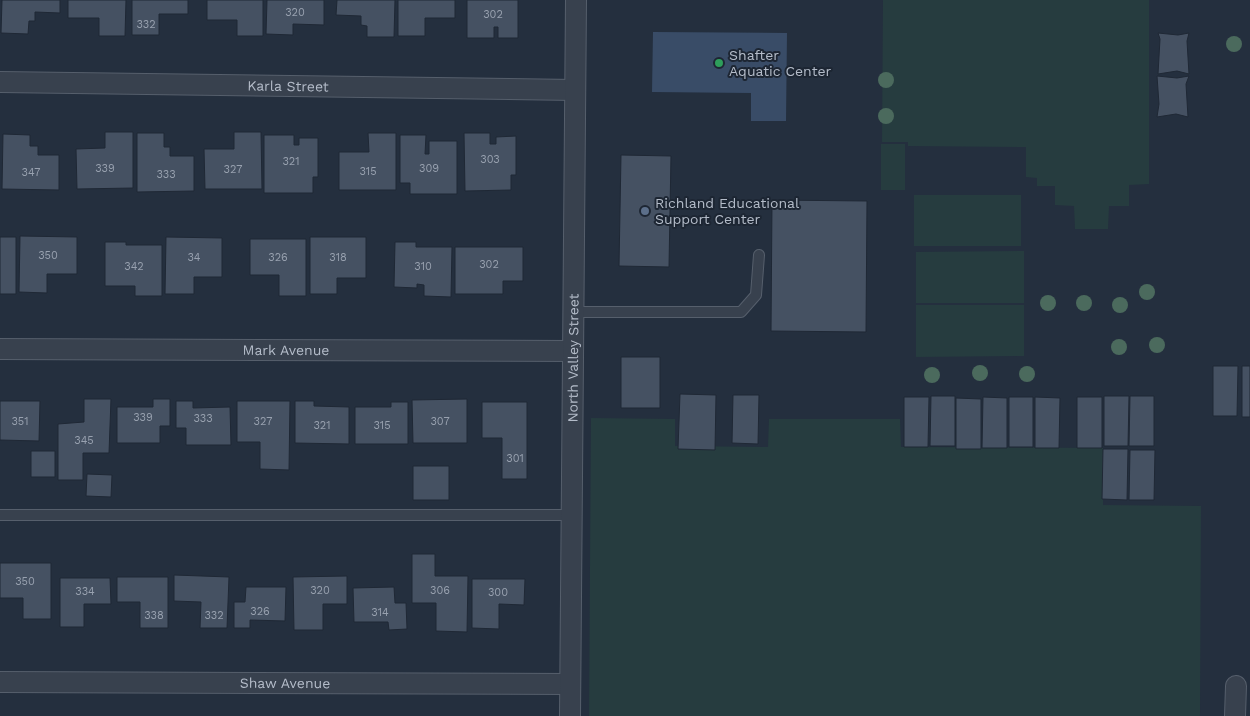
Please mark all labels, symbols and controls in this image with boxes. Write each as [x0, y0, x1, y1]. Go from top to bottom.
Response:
house number: 320 [285, 6, 305, 19]
house number: 302 [483, 8, 503, 21]
house number: 332 [136, 18, 156, 31]
place label: Shafter Aquatic Center [729, 47, 832, 79]
marker: Shafter Aquatic Center [713, 57, 725, 69]
street label: Karla Street [247, 77, 329, 95]
house number: 303 [480, 153, 500, 166]
house number: 321 [282, 155, 300, 168]
house number: 339 [95, 162, 115, 175]
house number: 309 [419, 162, 439, 175]
house number: 327 [224, 163, 242, 176]
house number: 315 [359, 165, 377, 178]
house number: 347 [22, 166, 40, 179]
house number: 333 [156, 168, 176, 181]
place label: Richland Educational Support Center [655, 195, 800, 227]
marker: Richland Educational Support Center [639, 205, 651, 217]
house number: 350 [38, 249, 58, 262]
house number: 34 [187, 251, 201, 264]
house number: 326 [268, 251, 288, 264]
house number: 318 [329, 251, 347, 264]
house number: 302 [479, 258, 499, 271]
house number: 342 [124, 260, 144, 273]
house number: 310 [414, 260, 432, 273]
street label: North Valley Street [564, 293, 582, 423]
street label: Mark Avenue [243, 342, 329, 358]
house number: 339 [133, 411, 153, 424]
house number: 333 [193, 412, 213, 425]
house number: 351 [11, 415, 29, 428]
house number: 327 [254, 415, 272, 428]
house number: 307 [430, 415, 450, 428]
house number: 321 [313, 419, 331, 432]
house number: 315 [373, 419, 391, 432]
house number: 345 [74, 434, 94, 447]
house number: 301 [506, 452, 524, 465]
house number: 350 [15, 575, 35, 588]
house number: 320 [310, 584, 330, 597]
house number: 306 [430, 584, 450, 597]
house number: 334 [75, 585, 95, 598]
house number: 300 [488, 586, 508, 599]
house number: 326 [250, 605, 270, 618]
house number: 314 [371, 606, 389, 619]
house number: 338 [144, 609, 164, 622]
house number: 332 [204, 609, 224, 622]
street label: Shaw Avenue [240, 675, 330, 691]

